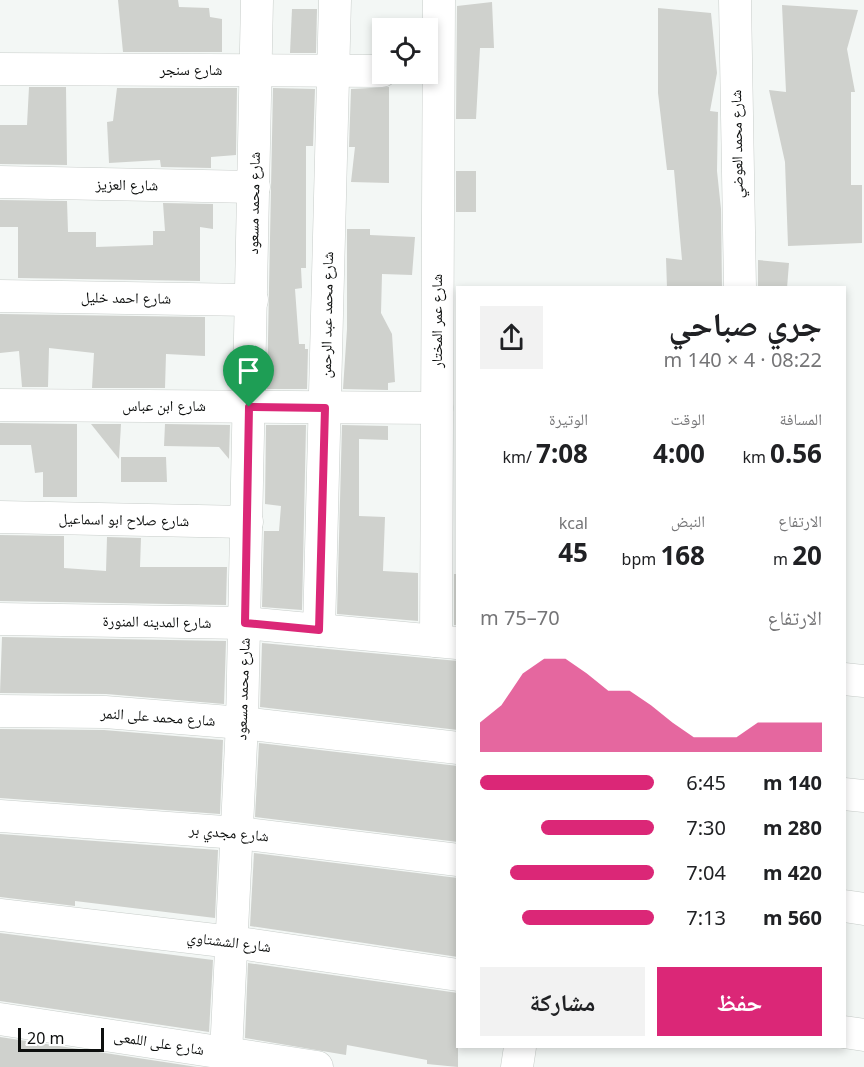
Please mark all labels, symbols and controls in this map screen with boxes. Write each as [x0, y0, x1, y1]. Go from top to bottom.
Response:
map controls [372, 18, 438, 84]
button: locate [372, 18, 438, 84]
street label: شارع سنجر [159, 59, 222, 80]
street label: شارع محمد العوضي [725, 89, 750, 198]
street label: شارع محمد مسعود [242, 151, 265, 255]
street label: شارع العزيز [95, 173, 159, 196]
street label: شارع محمد عبد الرحمن [315, 251, 338, 379]
street label: شارع عمر المختار [426, 274, 447, 369]
street label: شارع احمد خليل [81, 286, 171, 309]
text: جري صباحي [668, 301, 822, 346]
button: share [480, 306, 543, 369]
pin [223, 345, 274, 407]
text: 08:22 · 4 × 140 m [664, 346, 822, 373]
icon: arrive [232, 354, 265, 387]
street label: شارع ابن عباس [122, 395, 206, 416]
text: الوتيرة [549, 408, 588, 430]
text: الوقت [671, 408, 705, 430]
text: المسافة [780, 408, 822, 430]
text: 7:08 [536, 435, 588, 471]
text: 4:00 [653, 435, 705, 471]
text: 0.56 [770, 435, 822, 471]
text: /km [502, 446, 536, 468]
text: km [742, 446, 770, 468]
street label: شارع صلاح ابو اسماعيل [58, 508, 190, 531]
text: النبض [671, 510, 705, 532]
text: الارتفاع [778, 510, 822, 532]
text: kcal [559, 512, 588, 534]
text: 45 [558, 534, 588, 570]
text: 168 [660, 537, 705, 573]
text: 20 [792, 537, 822, 573]
text: bpm [622, 548, 660, 570]
text: m [773, 548, 792, 570]
text: 70–75 m [480, 604, 560, 631]
text: الارتفاع [767, 604, 822, 631]
street label: شارع المدينه المنورة [102, 610, 212, 633]
street label: شارع محمد مسعود [230, 637, 255, 741]
street label: شارع محمد على النمر [99, 702, 216, 731]
text: 6:45 [686, 769, 726, 796]
text: 140 m [763, 769, 822, 796]
text: 7:30 [686, 814, 726, 841]
text: 280 m [763, 814, 822, 841]
street label: شارع مجدي بر [187, 818, 270, 848]
text: 7:04 [686, 859, 726, 886]
text: 420 m [763, 859, 822, 886]
text: 7:13 [686, 904, 726, 931]
text: 560 m [763, 904, 822, 931]
street label: شارع الششتاوي [186, 926, 272, 959]
button: مشاركة [480, 967, 645, 1036]
button: حفظ [657, 967, 822, 1036]
scale bar [18, 1025, 104, 1052]
street label: شارع على اللمعى [112, 1025, 206, 1060]
text: 20 m [27, 1027, 64, 1049]

